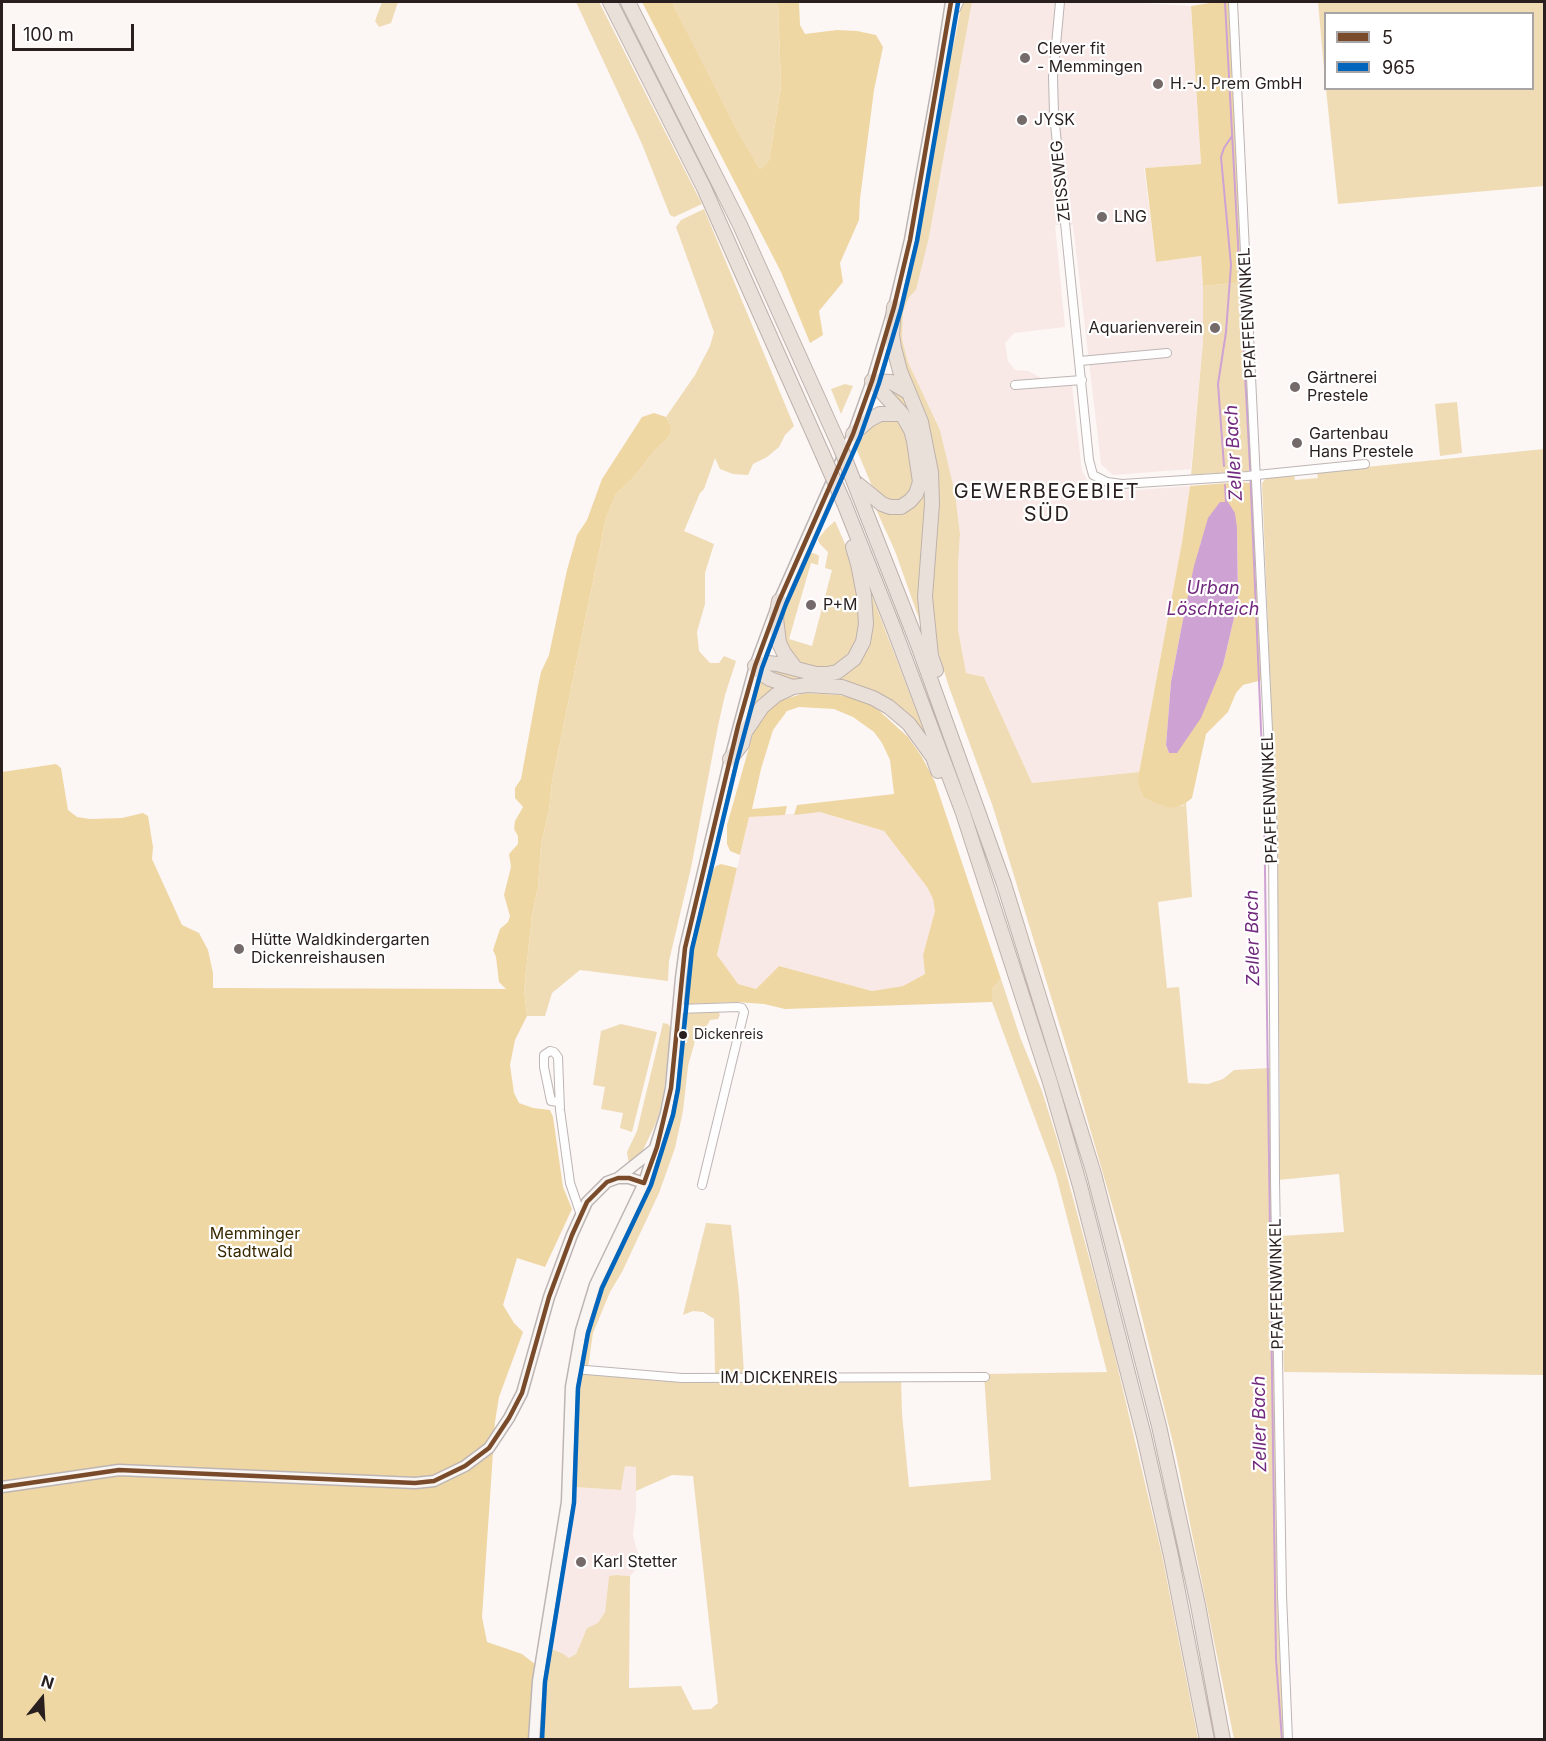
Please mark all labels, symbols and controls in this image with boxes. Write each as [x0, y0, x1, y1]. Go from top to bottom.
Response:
scale bar [15, 12, 136, 50]
legend [1324, 12, 1534, 90]
text: 100 m [23, 24, 74, 45]
text: 5 [1382, 27, 1393, 48]
place label: Clever fit - Memmingen [1037, 39, 1143, 77]
marker: Clever fit - Memmingen [1018, 51, 1032, 65]
text: 965 [1382, 57, 1415, 78]
place label: H.-J. Prem GmbH [1170, 74, 1302, 94]
marker: H.-J. Prem GmbH [1151, 77, 1165, 91]
place label: JYSK [1034, 110, 1075, 130]
marker: JYSK [1015, 113, 1029, 127]
street label: ZEISSWEG [1047, 139, 1075, 223]
place label: LNG [1114, 207, 1147, 227]
marker: LNG [1095, 210, 1109, 224]
street label: PFAFFENWINKEL [1235, 247, 1261, 379]
place label: Aquarienverein [1089, 318, 1203, 338]
marker: Aquarienverein [1208, 321, 1222, 335]
place label: Gärtnerei Prestele [1307, 368, 1377, 406]
marker: Gärtnerei Prestele [1288, 380, 1302, 394]
water label: Zeller Bach [1221, 404, 1247, 502]
place label: Gartenbau Hans Prestele [1309, 424, 1414, 462]
marker: Gartenbau Hans Prestele [1290, 436, 1304, 450]
district label: GEWERBEGEBIET SÜD [954, 480, 1140, 527]
water label: Urban Löschteich [1167, 578, 1259, 620]
place label: P+M [823, 595, 858, 615]
marker: P+M [804, 598, 818, 612]
street label: PFAFFENWINKEL [1258, 732, 1282, 864]
water label: Zeller Bach [1241, 890, 1265, 986]
place label: Hütte Waldkindergarten Dickenreishausen [251, 930, 430, 968]
marker: Hütte Waldkindergarten Dickenreishausen [232, 942, 246, 956]
place label: Dickenreis [694, 1027, 763, 1043]
marker: Dickenreis [677, 1029, 689, 1041]
street label: PFAFFENWINKEL [1266, 1218, 1288, 1350]
park label: Memminger Stadtwald [210, 1224, 300, 1262]
street label: IM DICKENREIS [720, 1368, 838, 1388]
water label: Zeller Bach [1248, 1376, 1272, 1472]
place label: Karl Stetter [593, 1552, 677, 1572]
marker: Karl Stetter [574, 1555, 588, 1569]
north arrow [12, 1669, 72, 1729]
text: N [39, 1670, 56, 1693]

